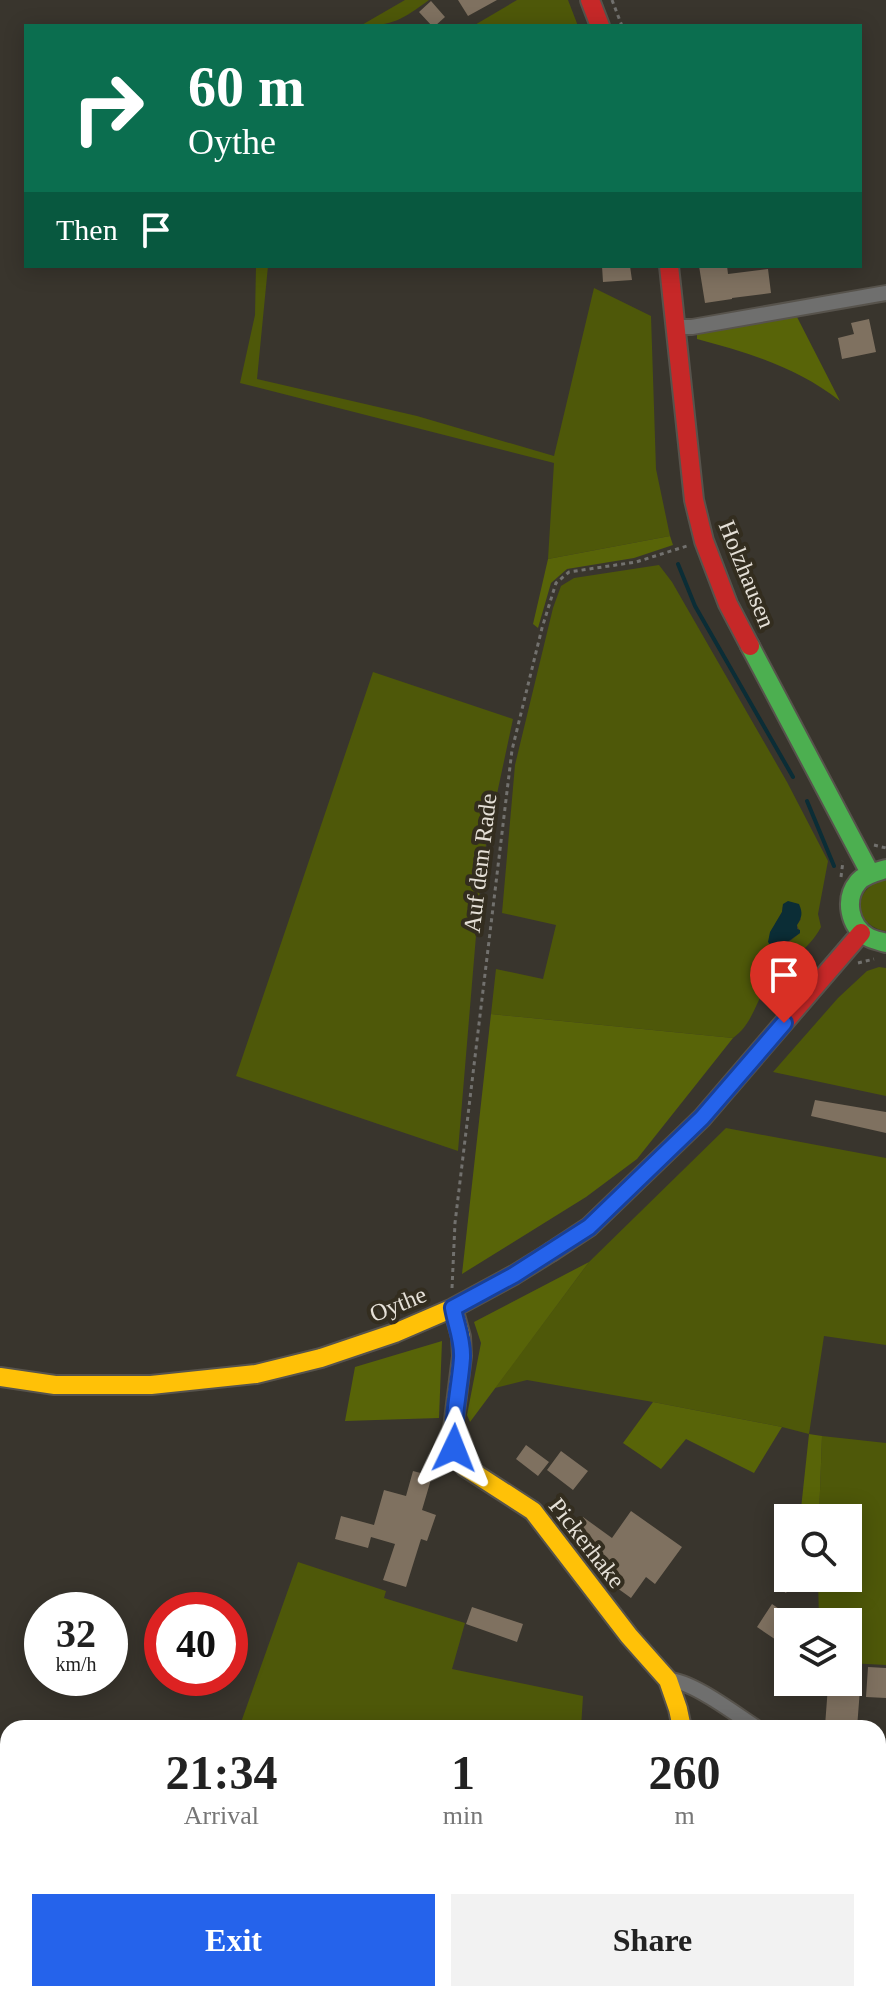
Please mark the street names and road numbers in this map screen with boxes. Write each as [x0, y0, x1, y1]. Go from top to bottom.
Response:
street label: Holzhausen [714, 517, 780, 631]
street label: Auf dem Rade [459, 792, 501, 934]
street label: Oythe [366, 1281, 430, 1327]
street label: Pickerhake [544, 1493, 630, 1593]

